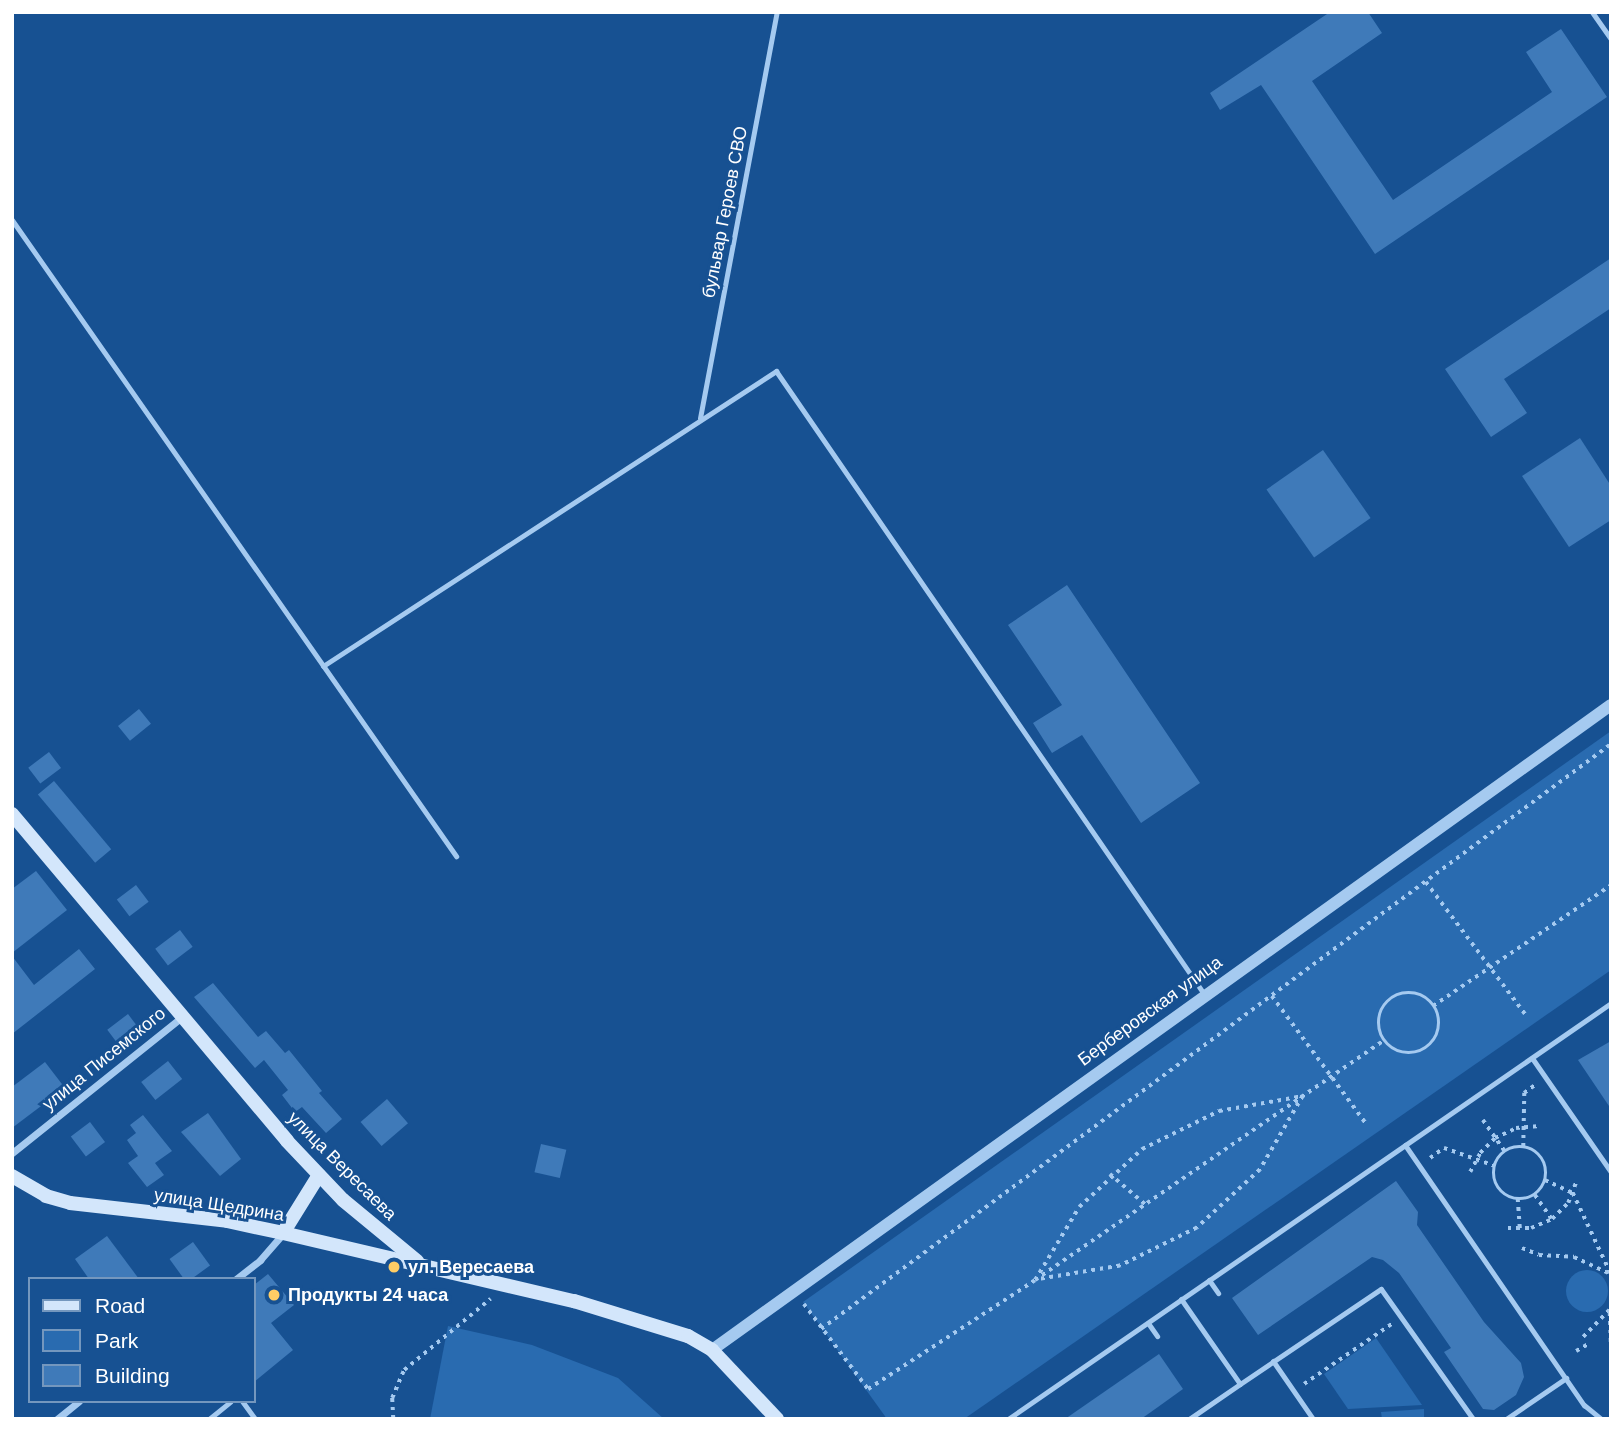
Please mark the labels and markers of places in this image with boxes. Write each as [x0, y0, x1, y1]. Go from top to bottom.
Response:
place label: ул. Вересаева [408, 1256, 534, 1278]
marker: ул. Вересаева [386, 1259, 402, 1275]
place label: Продукты 24 часа [288, 1284, 448, 1306]
marker: Продукты 24 часа [266, 1287, 282, 1303]

